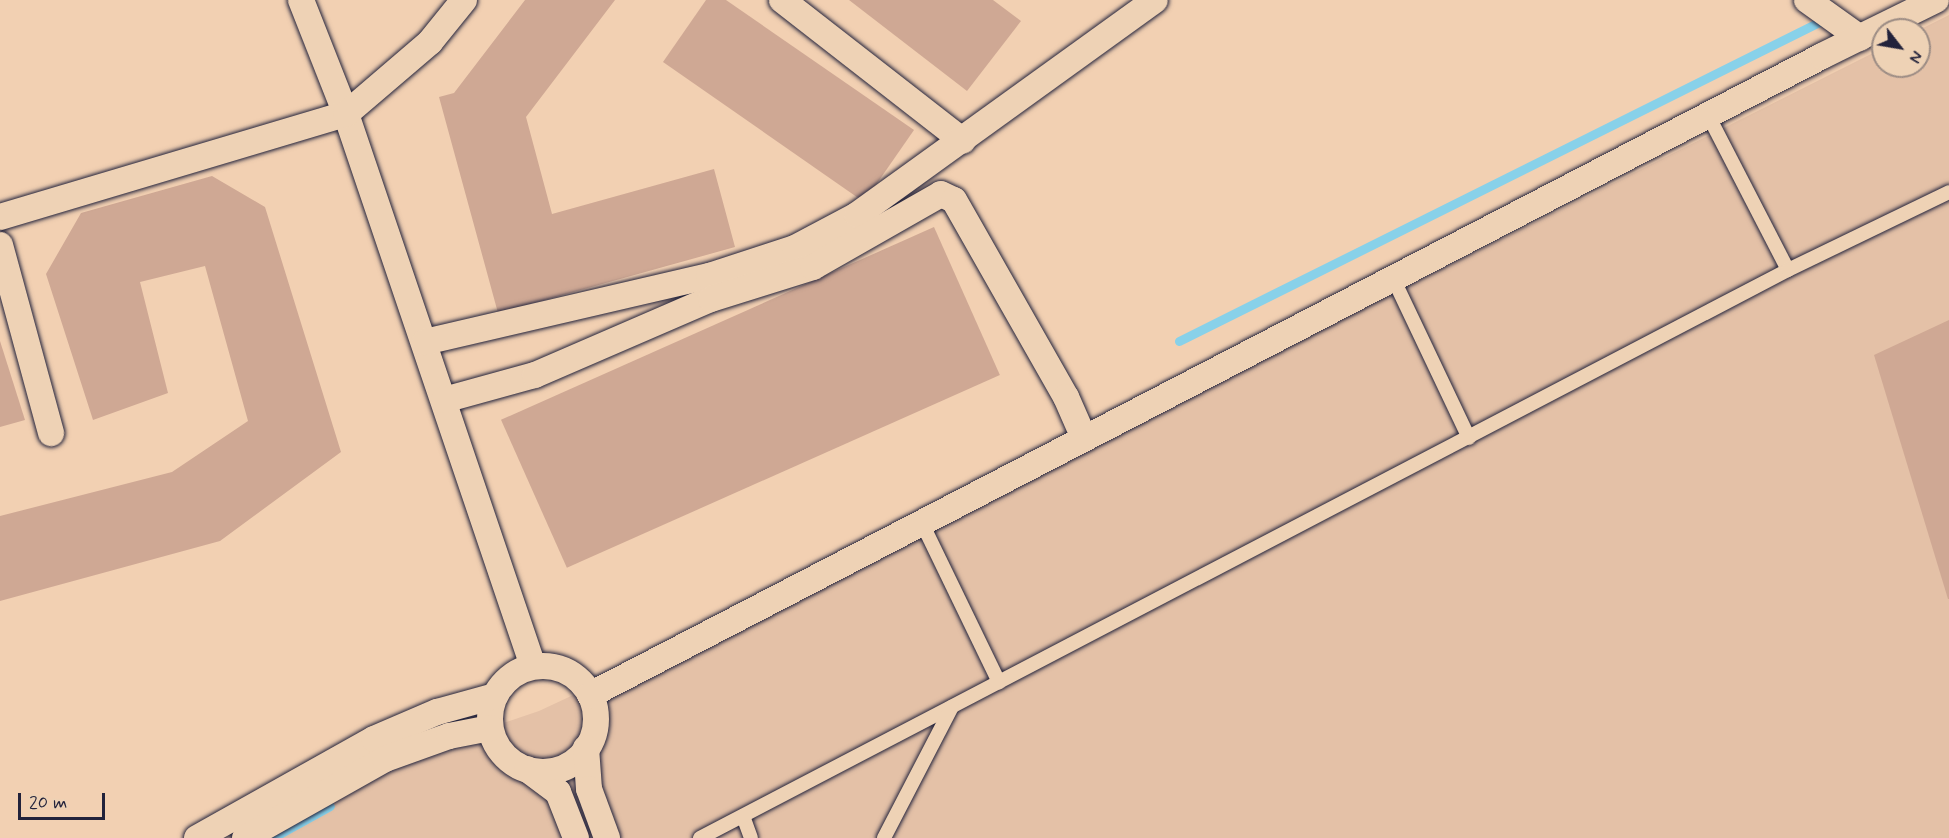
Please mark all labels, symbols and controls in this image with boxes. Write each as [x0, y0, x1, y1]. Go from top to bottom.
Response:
north arrow [1871, 18, 1931, 78]
text: N [1903, 47, 1927, 66]
scale bar [21, 781, 108, 819]
text: 20 m [29, 791, 67, 815]

